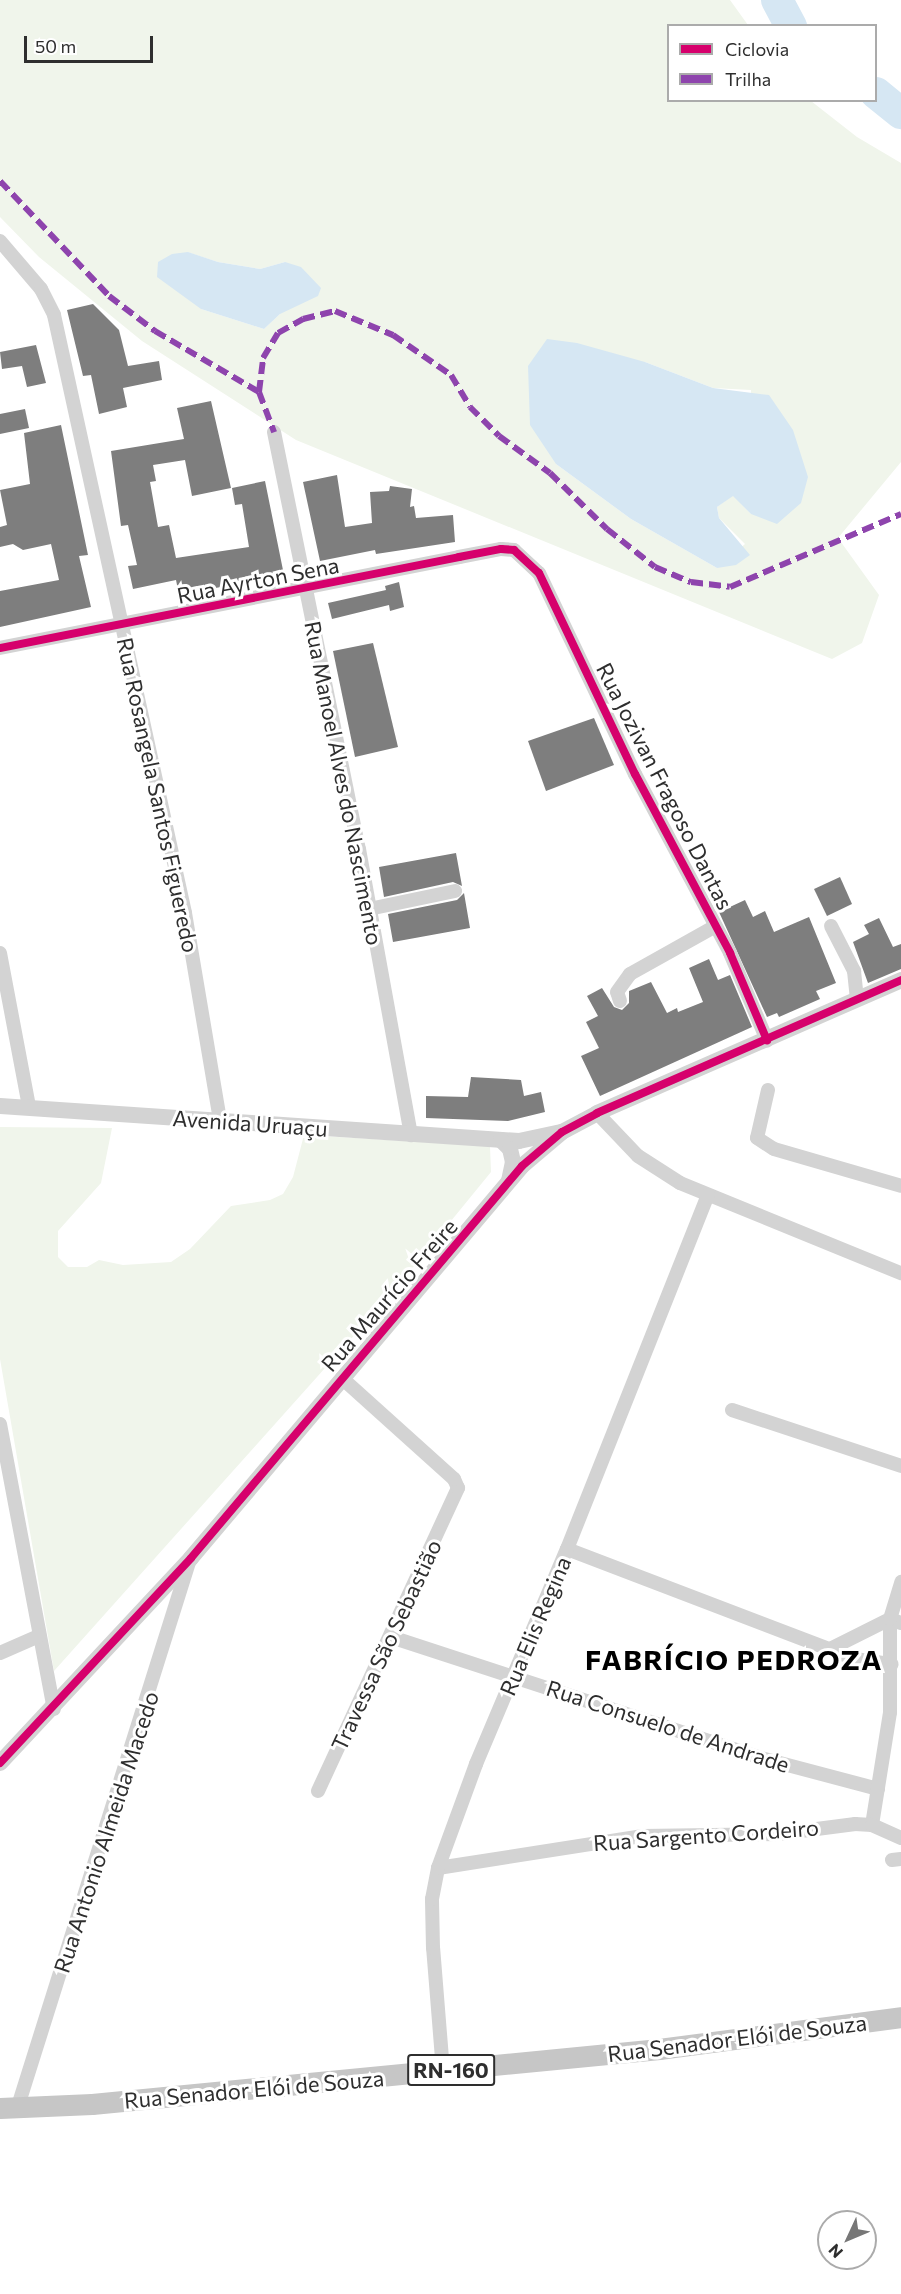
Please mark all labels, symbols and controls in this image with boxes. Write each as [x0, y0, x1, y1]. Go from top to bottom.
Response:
scale bar [27, 24, 156, 62]
legend [667, 24, 877, 102]
text: 50 m [35, 35, 76, 57]
text: Ciclovia [725, 38, 789, 60]
text: Trilha [725, 68, 771, 90]
street label: Rua Ayrton Sena [175, 551, 341, 609]
street label: Rua Manoel Alves do Nascimento [300, 619, 388, 947]
street label: Rua Rosangela Santos Figueredo [112, 635, 204, 955]
street label: Rua Jozivan Fragoso Dantas [591, 658, 739, 914]
street label: Avenida Uruaçu [172, 1104, 328, 1142]
street label: Rua Maurício Freire [316, 1213, 462, 1377]
street label: Travessa São Sebastião [325, 1535, 447, 1755]
street label: Rua Elis Regina [494, 1553, 576, 1699]
district label: FABRÍCIO PEDROZA [585, 1642, 883, 1676]
street label: Rua Consuelo de Andrade [543, 1674, 793, 1778]
street label: Rua Antonio Almeida Macedo [48, 1688, 164, 1976]
street label: Rua Sargento Cordeiro [592, 1814, 820, 1856]
street label: Rua Senador Elói de Souza [606, 2009, 868, 2067]
road number: RN-160 [406, 2052, 496, 2088]
street label: Rua Senador Elói de Souza [123, 2064, 385, 2114]
north arrow [817, 2210, 877, 2270]
text: N [824, 2241, 846, 2262]

